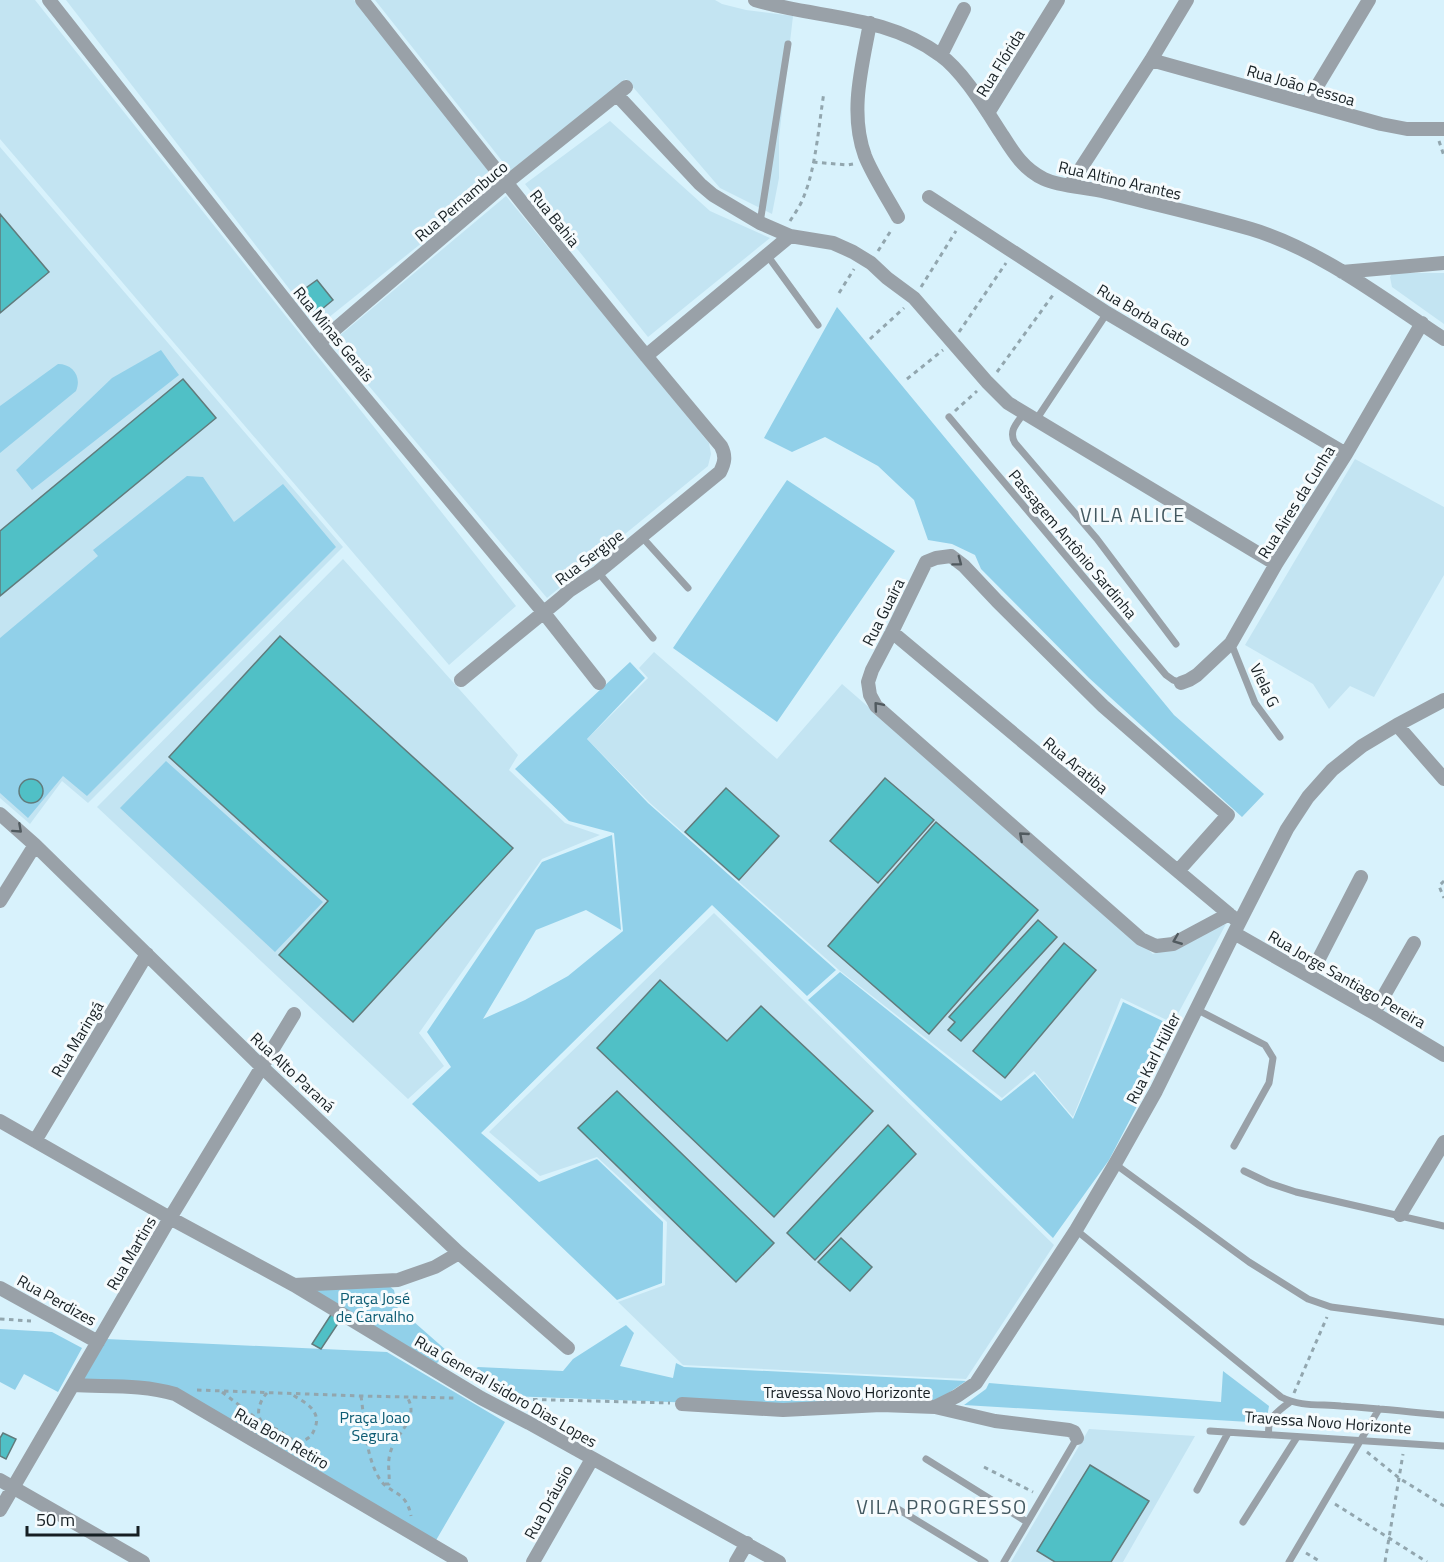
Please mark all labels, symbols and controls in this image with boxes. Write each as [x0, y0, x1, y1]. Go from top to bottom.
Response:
street label: Rua Flórida [970, 24, 1030, 102]
street label: Rua João Pessoa [1244, 58, 1358, 112]
street label: Rua Altino Arantes [1056, 154, 1184, 206]
street label: Rua Pernambuco [409, 155, 513, 247]
street label: Rua Bahia [524, 184, 586, 252]
street label: Rua Borba Gato [1093, 278, 1195, 352]
street label: Rua Minas Gerais [288, 281, 380, 387]
street label: Rua Aires da Cunha [1252, 441, 1340, 563]
street label: Passagem Antônio Sardinha [1003, 464, 1143, 624]
district label: VILA ALICE [1080, 499, 1186, 530]
street label: Rua Sergipe [550, 523, 628, 591]
one-way arrow [951, 555, 962, 566]
street label: Rua Guaíra [856, 574, 910, 650]
street label: Viela G [1244, 659, 1286, 711]
one-way arrow [875, 702, 886, 713]
street label: Rua Aratiba [1038, 731, 1114, 799]
one-way arrow [10, 822, 21, 833]
one-way arrow [1019, 832, 1030, 843]
street label: Rua Jorge Santiago Pereira [1264, 924, 1430, 1034]
one-way arrow [1172, 933, 1183, 946]
street label: Rua Maringá [45, 996, 109, 1082]
street label: Rua Karl Hüller [1120, 1008, 1187, 1108]
street label: Rua Alto Paraná [245, 1026, 341, 1118]
street label: Rua Martins [100, 1211, 162, 1295]
street label: Rua Perdizes [13, 1268, 101, 1332]
park label: Praça José de Carvalho [336, 1286, 414, 1328]
street label: Rua General Isidoro Dias Lopes [410, 1329, 602, 1453]
street label: Travessa Novo Horizonte [763, 1380, 931, 1404]
street label: Rua Bom Retiro [230, 1401, 334, 1475]
street label: Travessa Novo Horizonte [1244, 1404, 1412, 1440]
park label: Praça Joao Segura [339, 1405, 411, 1447]
street label: Rua Dráusio [518, 1460, 578, 1544]
district label: VILA PROGRESSO [856, 1491, 1028, 1522]
scale bar [27, 1499, 138, 1537]
text: 50 m [36, 1506, 75, 1533]

